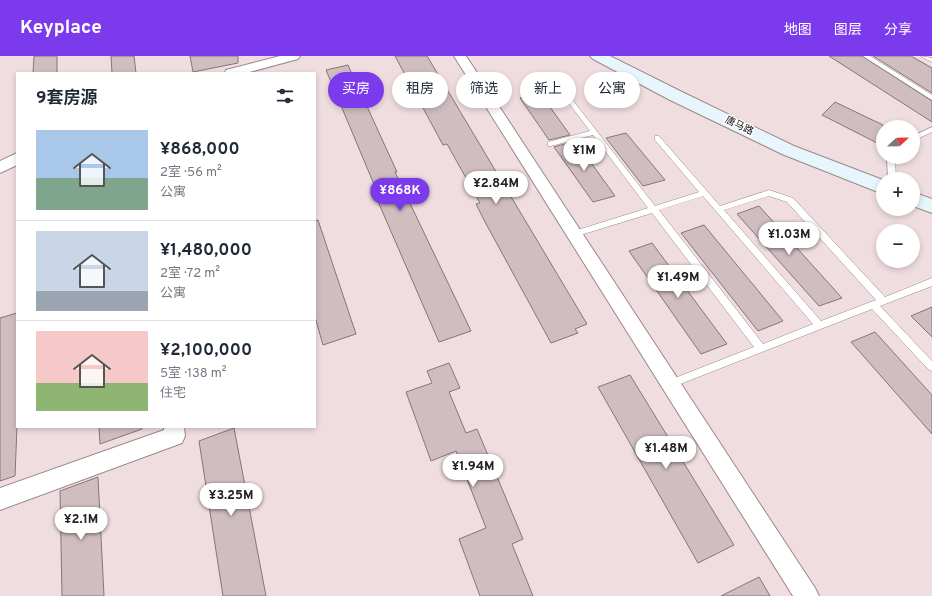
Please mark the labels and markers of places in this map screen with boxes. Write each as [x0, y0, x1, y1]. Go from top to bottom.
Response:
pin: ¥1M [565, 138, 603, 172]
pin: ¥2.84M [463, 171, 529, 205]
pin: ¥868K [372, 178, 428, 212]
pin: ¥1.03M [756, 222, 822, 256]
pin: ¥1.49M [645, 265, 711, 299]
pin: ¥1.48M [633, 436, 699, 470]
pin: ¥1.94M [440, 454, 506, 488]
pin: ¥3.25M [198, 483, 264, 517]
pin: ¥2.1M [53, 507, 109, 541]

